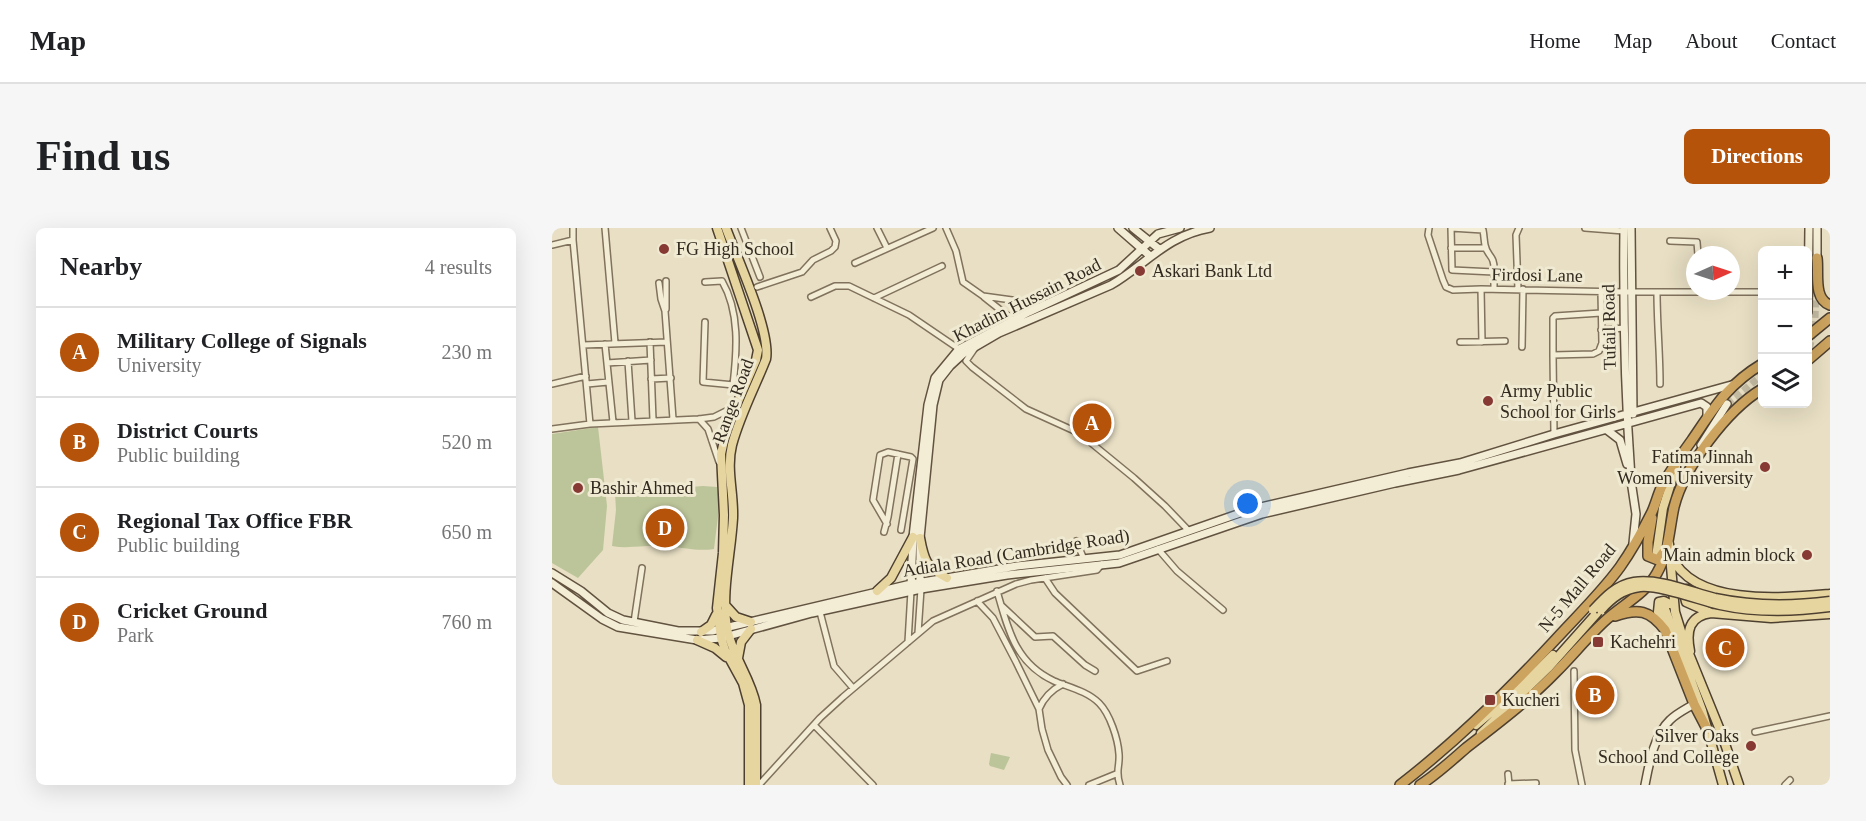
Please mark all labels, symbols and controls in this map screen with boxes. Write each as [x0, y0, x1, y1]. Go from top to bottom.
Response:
text: Map [30, 25, 86, 56]
text: Home [1529, 29, 1581, 53]
text: Map [1614, 29, 1652, 53]
text: About [1685, 29, 1738, 53]
text: Contact [1771, 29, 1836, 53]
button: Directions [1684, 129, 1830, 184]
text: Find us [36, 133, 170, 179]
place label: FG High School [676, 239, 794, 259]
marker: FG High School [657, 242, 671, 256]
north arrow [1686, 246, 1740, 300]
map controls [1758, 246, 1812, 408]
button: + [1758, 246, 1812, 300]
text: Nearby [60, 252, 142, 281]
street label: Khadim Hussain Road [950, 254, 1104, 346]
text: 4 results [425, 256, 492, 278]
place label: Askari Bank Ltd [1152, 261, 1272, 281]
marker: Askari Bank Ltd [1133, 264, 1147, 278]
street label: Firdosi Lane [1491, 264, 1583, 286]
street label: Tufail Road [1598, 284, 1620, 370]
button: − [1758, 300, 1812, 354]
text: Military College of Signals [117, 328, 367, 353]
text: A [72, 341, 87, 363]
text: 230 m [441, 341, 492, 363]
text: University [117, 354, 201, 376]
button: layers [1758, 354, 1812, 408]
street label: Range Road [708, 356, 758, 446]
place label: Army Public School for Girls [1500, 381, 1616, 422]
marker: Army Public School for Girls [1481, 394, 1495, 408]
pin: A [1072, 400, 1112, 446]
text: District Courts [117, 418, 258, 443]
text: B [73, 431, 86, 453]
text: 520 m [441, 431, 492, 453]
text: Public building [117, 444, 240, 466]
place label: Fatima Jinnah Women University [1617, 447, 1753, 488]
marker: Fatima Jinnah Women University [1758, 460, 1772, 474]
place label: Bashir Ahmed [590, 478, 694, 498]
marker: Bashir Ahmed [571, 481, 585, 495]
your location [1233, 489, 1262, 518]
pin: D [646, 506, 684, 550]
text: Regional Tax Office FBR [117, 508, 352, 533]
text: C [72, 521, 87, 543]
text: 650 m [441, 521, 492, 543]
street label: Adiala Road (Cambridge Road) [901, 525, 1131, 582]
text: Public building [117, 534, 240, 556]
street label: N-5 Mall Road [1534, 540, 1620, 636]
place label: Main admin block [1663, 545, 1795, 565]
marker: Main admin block [1800, 548, 1814, 562]
text: Cricket Ground [117, 598, 268, 623]
text: D [72, 611, 87, 633]
text: 760 m [441, 611, 492, 633]
text: Park [117, 624, 154, 646]
pin: C [1706, 626, 1744, 670]
place label: Kachehri [1610, 632, 1676, 652]
marker: Kachehri [1591, 635, 1605, 649]
pin: B [1576, 672, 1614, 718]
place label: Kucheri [1502, 690, 1560, 710]
marker: Kucheri [1483, 693, 1497, 707]
place label: Silver Oaks School and College [1598, 726, 1739, 767]
marker: Silver Oaks School and College [1744, 739, 1758, 753]

